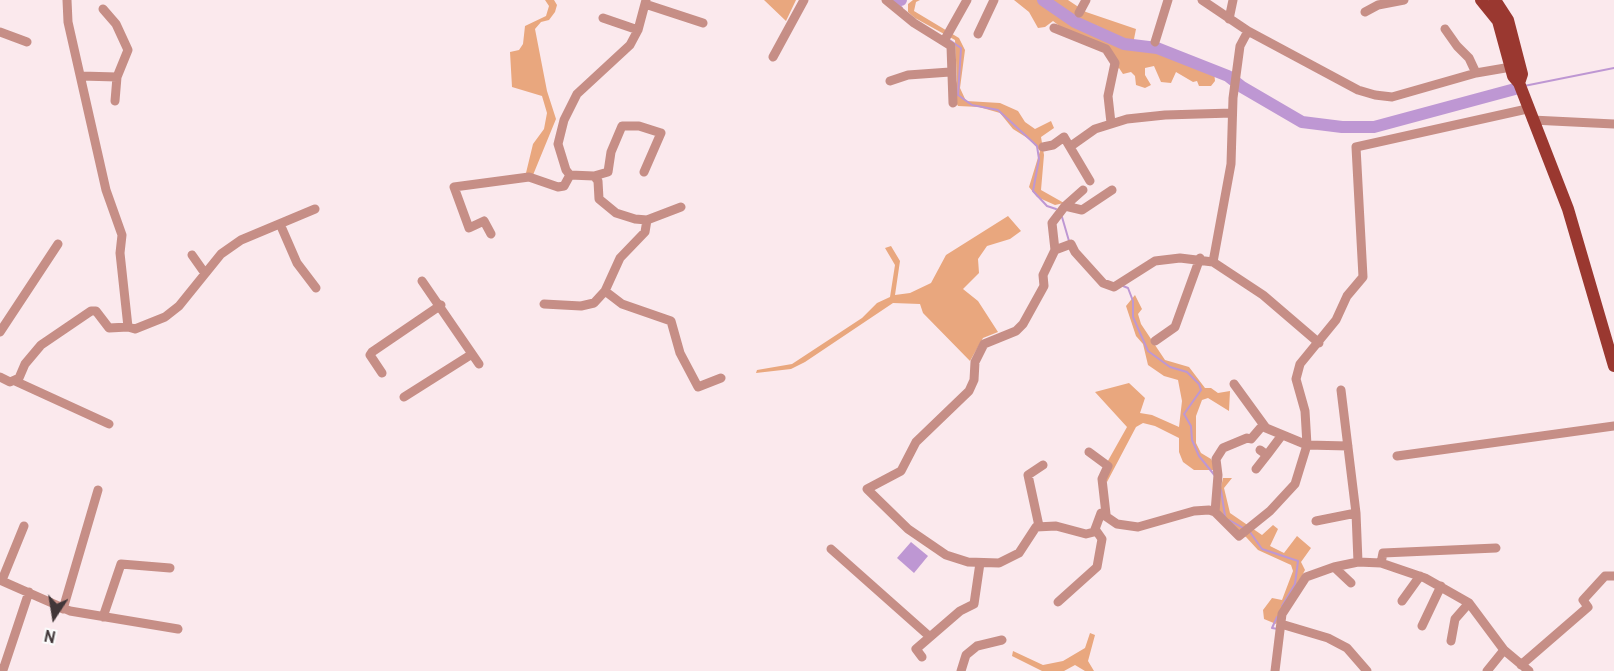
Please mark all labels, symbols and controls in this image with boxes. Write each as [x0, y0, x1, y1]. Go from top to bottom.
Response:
north arrow [24, 587, 84, 647]
text: N [43, 624, 58, 646]

